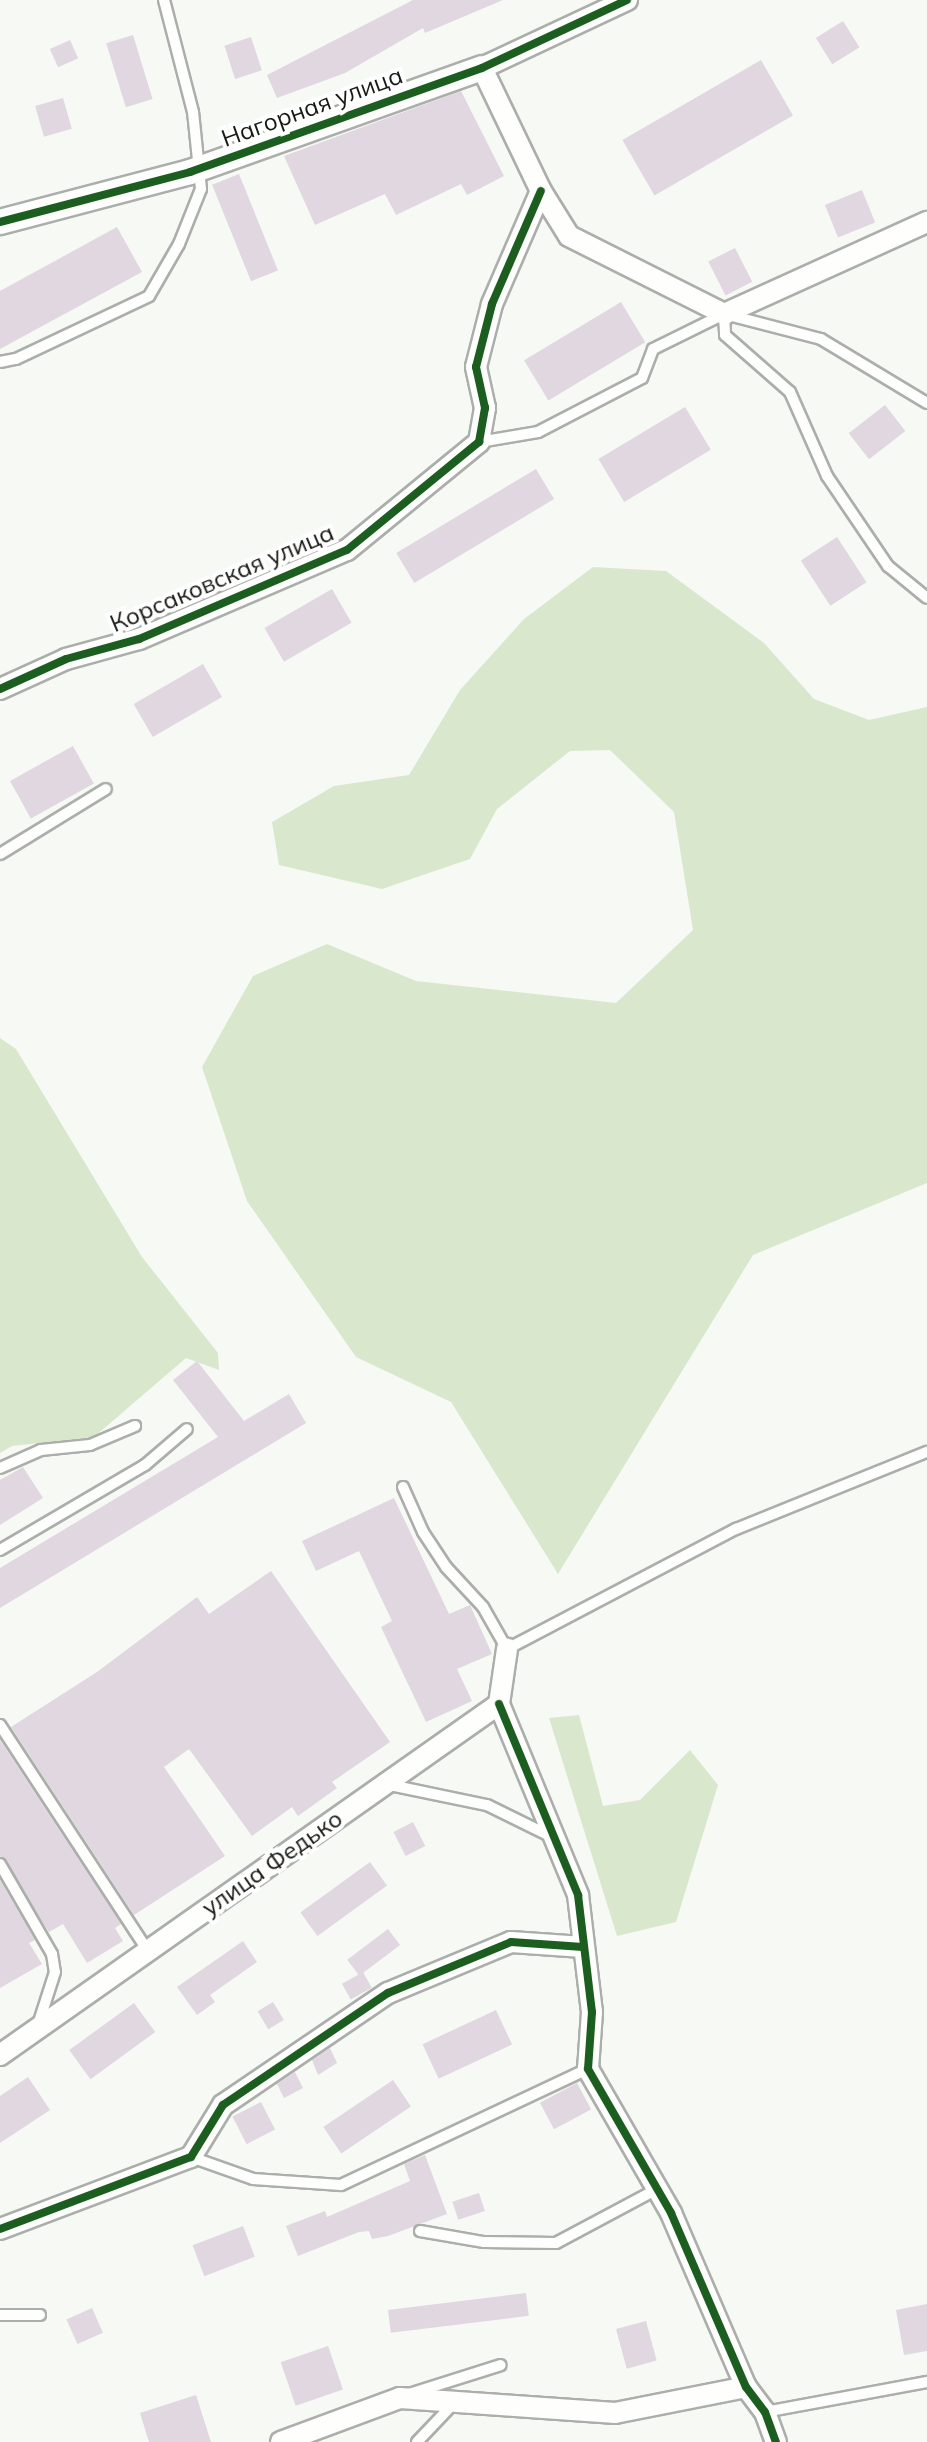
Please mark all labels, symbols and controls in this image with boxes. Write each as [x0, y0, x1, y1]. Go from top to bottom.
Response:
street label: Нагорная улица [217, 61, 407, 153]
street label: Корсаковская улица [106, 518, 338, 638]
street label: улица Федько [196, 1804, 348, 1922]

